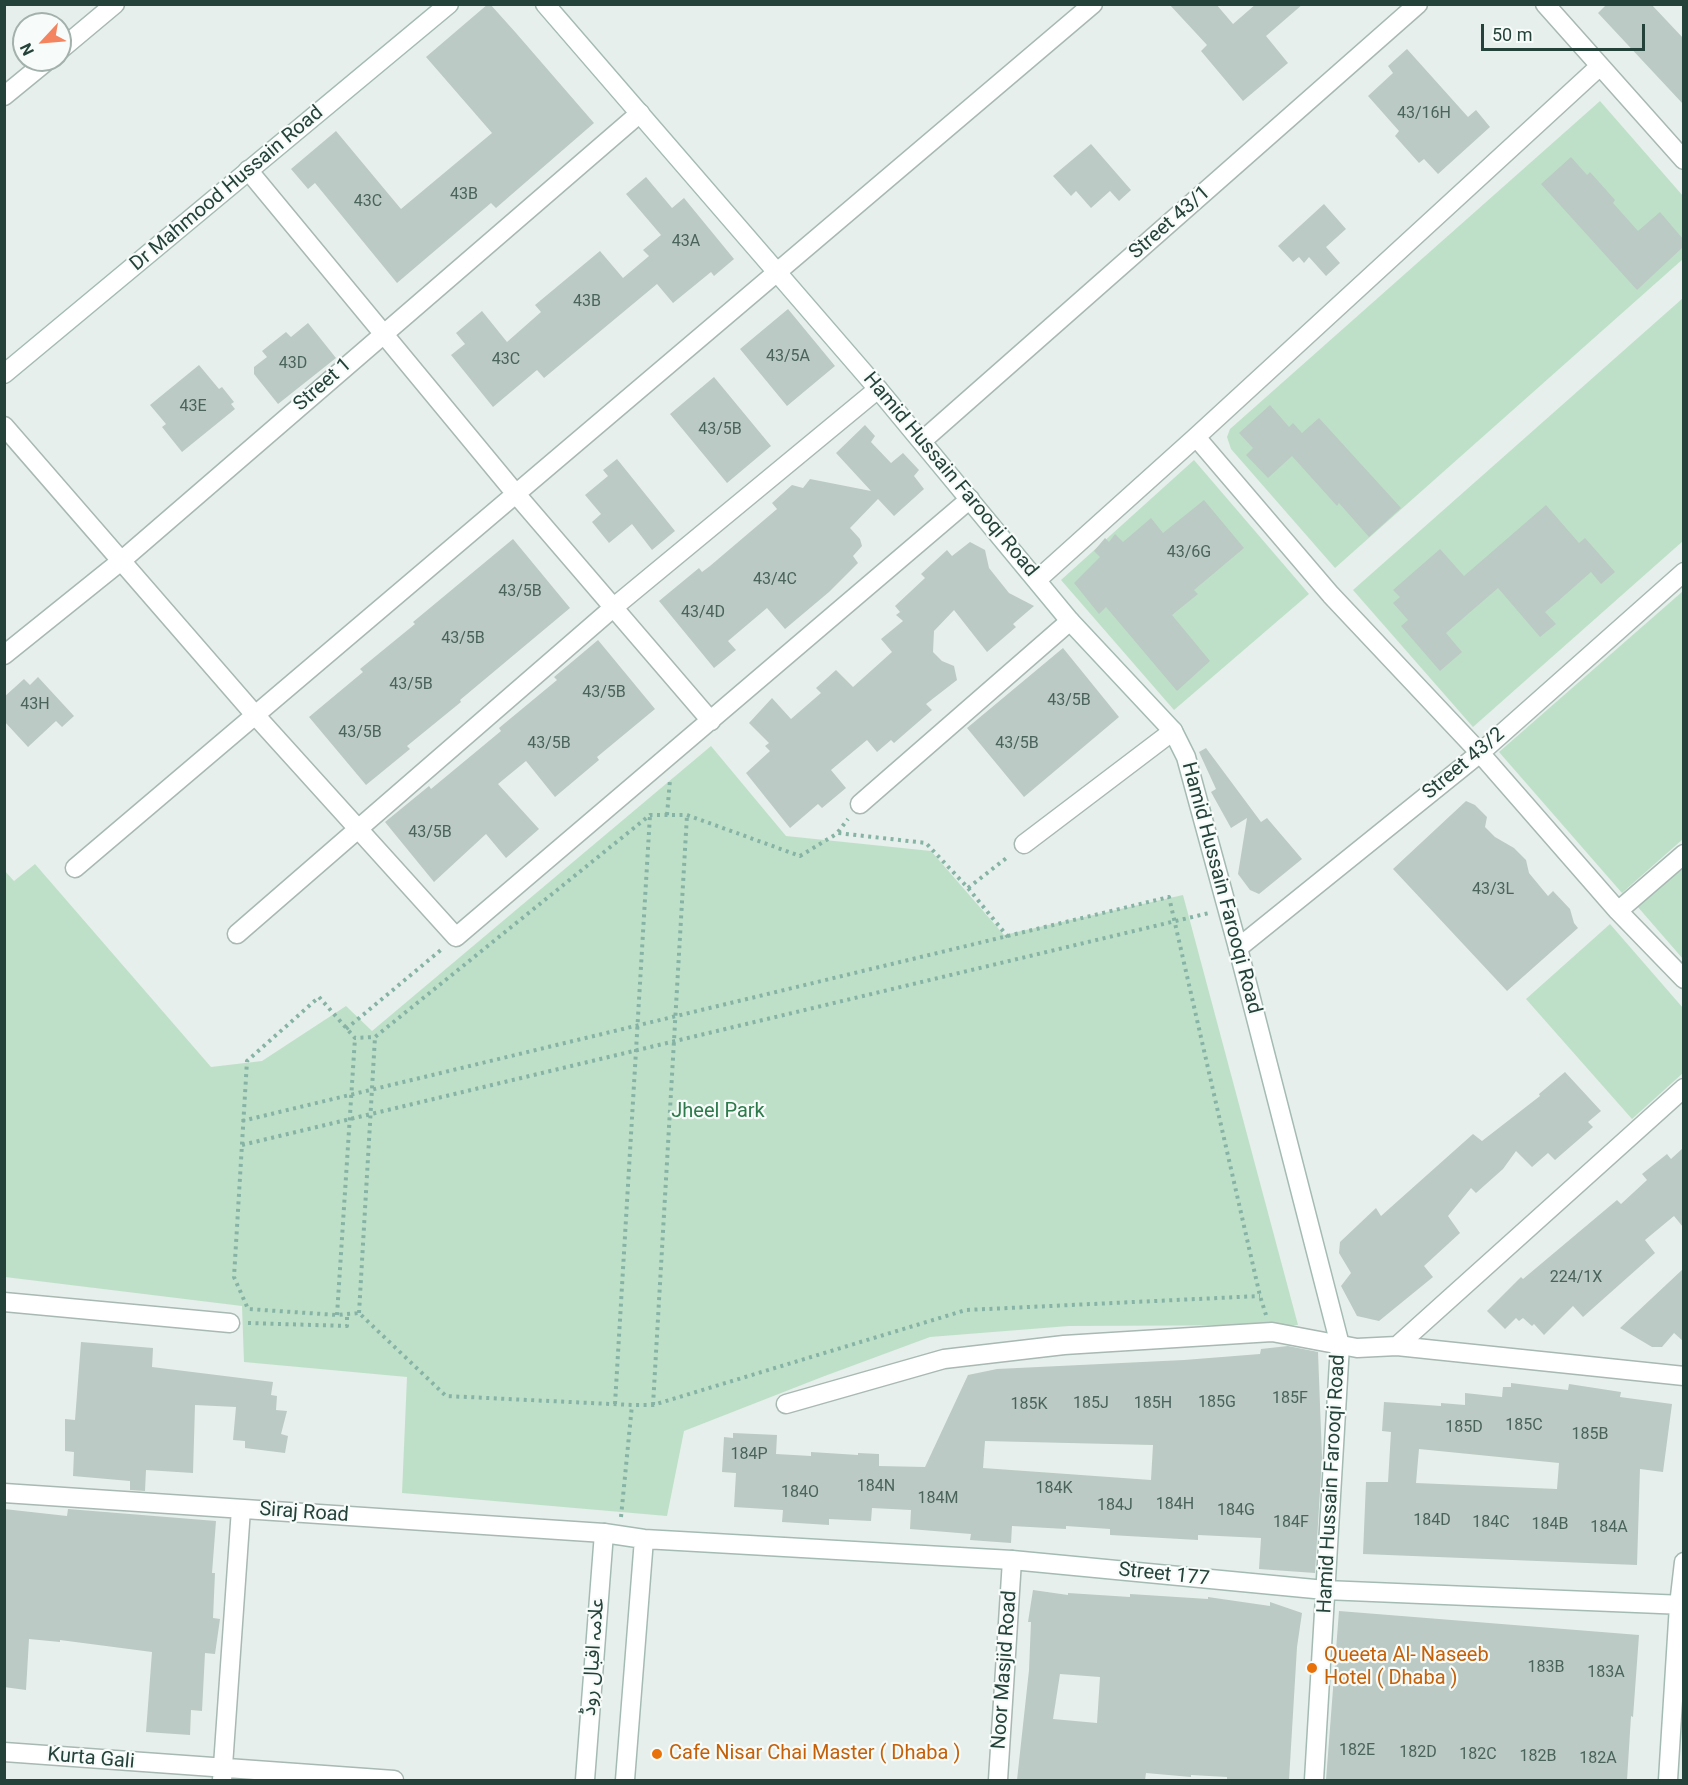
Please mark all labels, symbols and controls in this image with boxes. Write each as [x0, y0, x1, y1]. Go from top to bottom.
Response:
north arrow [12, 12, 72, 72]
scale bar [1484, 12, 1648, 50]
text: 50 m [1492, 24, 1532, 45]
text: N [16, 40, 38, 58]
street label: Dr Mahmood Hussain Road [126, 101, 328, 277]
house number: 43/16H [1397, 104, 1451, 124]
street label: Street 43/1 [1125, 181, 1215, 265]
house number: 43B [450, 185, 478, 205]
house number: 43C [354, 192, 382, 212]
house number: 43A [672, 232, 700, 252]
house number: 43B [573, 292, 601, 312]
house number: 43/5A [766, 347, 810, 367]
house number: 43C [492, 350, 520, 370]
street label: Street 1 [289, 353, 357, 417]
house number: 43D [279, 354, 307, 374]
street label: Hamid Hussain Farooqi Road [857, 368, 1043, 582]
house number: 43E [179, 397, 207, 417]
house number: 43/5B [698, 420, 742, 440]
house number: 43/6G [1167, 543, 1211, 563]
house number: 43/4C [753, 570, 797, 590]
house number: 43/5B [498, 582, 542, 602]
house number: 43/4D [681, 603, 725, 623]
house number: 43/5B [441, 629, 485, 649]
house number: 43/5B [389, 675, 433, 695]
house number: 43/5B [582, 683, 626, 703]
house number: 43/5B [1047, 691, 1091, 711]
house number: 43H [20, 695, 50, 715]
house number: 43/5B [338, 723, 382, 743]
street label: Street 43/2 [1418, 723, 1510, 805]
house number: 43/5B [527, 734, 571, 754]
house number: 43/5B [995, 734, 1039, 754]
street label: Hamid Hussain Farooqi Road [1176, 760, 1266, 1016]
house number: 43/5B [408, 823, 452, 843]
house number: 43/3L [1472, 880, 1514, 900]
park label: Jheel Park [671, 1100, 765, 1124]
house number: 224/1X [1550, 1268, 1602, 1288]
street label: Hamid Hussain Farooqi Road [1313, 1354, 1351, 1614]
house number: 185F [1272, 1389, 1308, 1409]
house number: 185G [1198, 1393, 1236, 1413]
house number: 185J [1073, 1394, 1109, 1414]
house number: 185H [1134, 1394, 1172, 1414]
house number: 185K [1010, 1395, 1048, 1415]
house number: 185C [1505, 1416, 1543, 1436]
house number: 185D [1445, 1418, 1483, 1438]
house number: 185B [1572, 1425, 1608, 1445]
house number: 184P [730, 1445, 768, 1465]
house number: 184N [857, 1477, 895, 1497]
house number: 184K [1035, 1479, 1073, 1499]
house number: 184O [781, 1483, 819, 1503]
house number: 184M [918, 1489, 958, 1509]
house number: 184H [1156, 1495, 1194, 1515]
house number: 184J [1097, 1496, 1133, 1516]
street label: Siraj Road [258, 1498, 350, 1528]
house number: 184G [1217, 1501, 1255, 1521]
house number: 184D [1413, 1511, 1451, 1531]
house number: 184F [1273, 1513, 1309, 1533]
house number: 184C [1472, 1513, 1510, 1533]
house number: 184B [1532, 1515, 1568, 1535]
house number: 184A [1590, 1518, 1628, 1538]
street label: Street 177 [1117, 1558, 1211, 1592]
street label: Noor Masjid Road [987, 1590, 1023, 1750]
street label: علامہ اقبال روڈ [578, 1597, 610, 1717]
place label: Queeta Al- Naseeb Hotel ( Dhaba ) [1324, 1644, 1489, 1691]
house number: 183B [1528, 1658, 1564, 1678]
marker: Queeta Al- Naseeb Hotel ( Dhaba ) [1305, 1661, 1319, 1675]
house number: 183A [1587, 1663, 1625, 1683]
house number: 182E [1339, 1741, 1375, 1761]
place label: Cafe Nisar Chai Master ( Dhaba ) [669, 1742, 960, 1766]
street label: Kurta Gali [47, 1743, 135, 1775]
house number: 182D [1399, 1743, 1437, 1763]
house number: 182C [1459, 1745, 1497, 1765]
marker: Cafe Nisar Chai Master ( Dhaba ) [650, 1747, 664, 1761]
house number: 182B [1520, 1747, 1556, 1767]
house number: 182A [1579, 1749, 1617, 1769]

